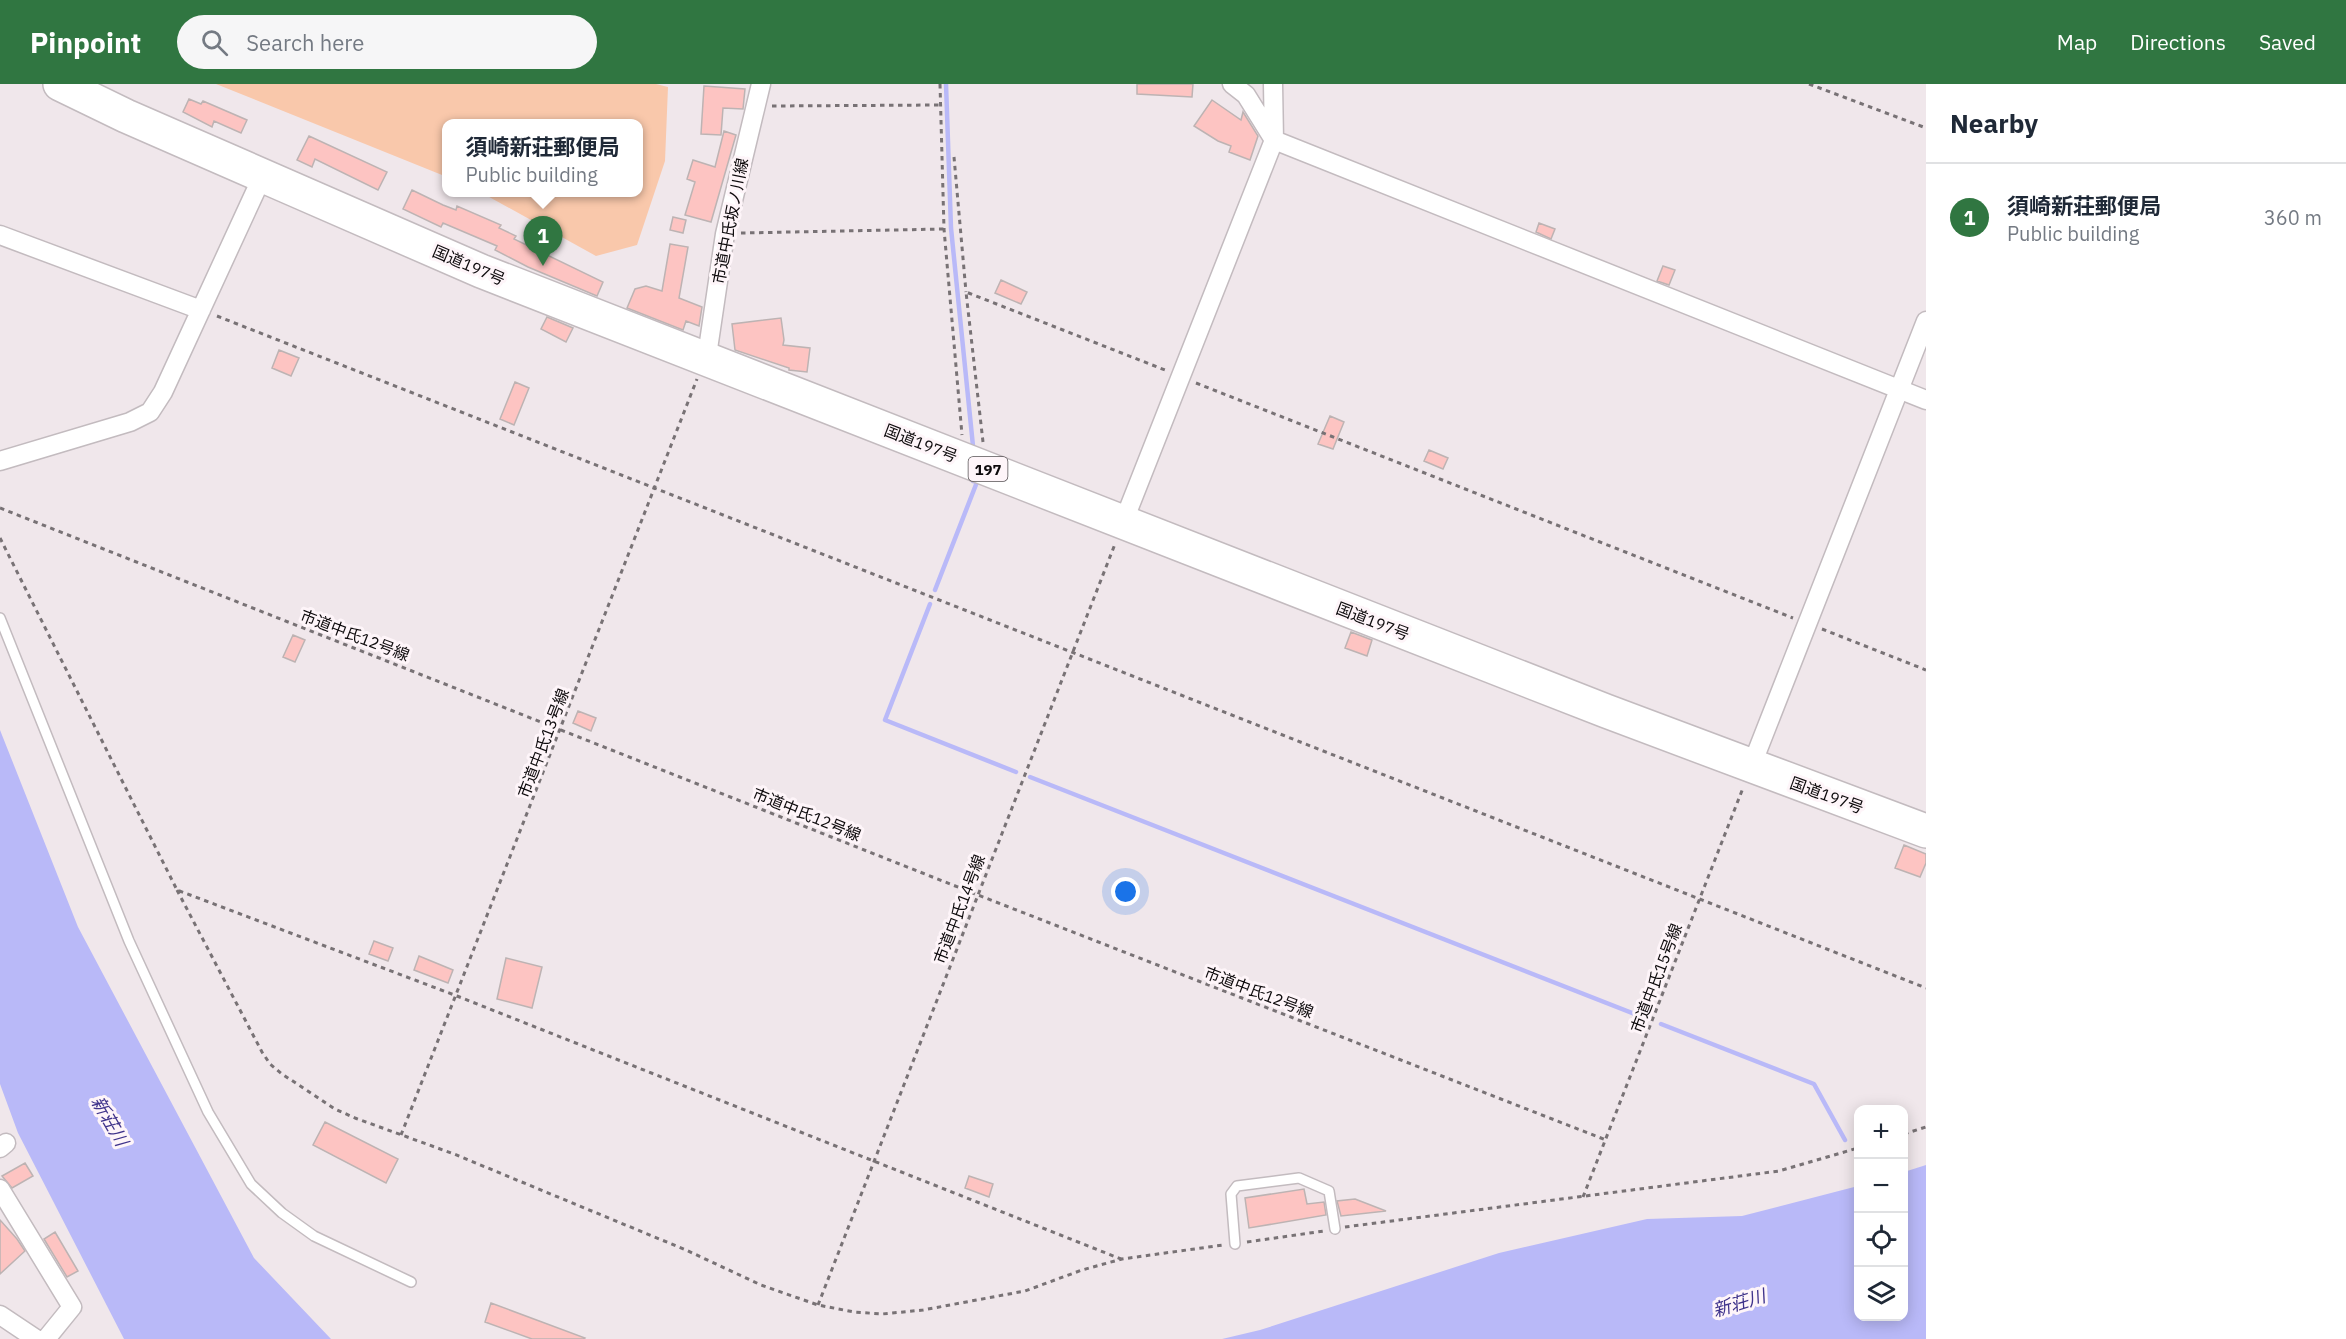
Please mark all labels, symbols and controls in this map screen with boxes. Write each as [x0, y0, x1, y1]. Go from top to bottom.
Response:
search box [177, 15, 597, 69]
text: Pinpoint [30, 24, 141, 61]
icon: search [198, 26, 231, 59]
text: Search here [246, 28, 364, 57]
text: Map [2057, 28, 2097, 56]
text: Directions [2130, 28, 2226, 56]
text: Saved [2259, 28, 2316, 56]
text: Nearby [1950, 106, 2038, 140]
popup [442, 119, 643, 197]
text: 須崎新荘郵便局 [465, 132, 620, 161]
street label: 市道中氏坂ノ川線 [708, 156, 752, 286]
text: Public building [465, 161, 598, 188]
text: 須崎新荘郵便局 [2007, 191, 2161, 220]
text: 1 [1964, 204, 1976, 231]
text: 360 m [2264, 204, 2322, 231]
pin: 1 [524, 216, 562, 266]
text: Public building [2007, 220, 2139, 247]
street label: 国道197号 [430, 241, 508, 289]
street label: 国道197号 [882, 420, 960, 466]
road number: 197 [968, 457, 1008, 481]
street label: 国道197号 [1334, 598, 1412, 644]
street label: 市道中氏12号線 [298, 605, 412, 665]
street label: 市道中氏13号線 [513, 686, 573, 800]
street label: 国道197号 [1787, 772, 1867, 818]
street label: 市道中氏12号線 [750, 783, 864, 845]
street label: 市道中氏14号線 [929, 852, 989, 966]
your location [1111, 877, 1140, 906]
street label: 市道中氏15号線 [1626, 921, 1686, 1035]
street label: 市道中氏12号線 [1202, 962, 1316, 1022]
water label: 新荘川 [87, 1092, 134, 1152]
map controls [1854, 1105, 1908, 1321]
button: + [1854, 1105, 1908, 1159]
button: − [1854, 1159, 1908, 1213]
button: locate [1854, 1213, 1908, 1267]
button: layers [1854, 1267, 1908, 1321]
water label: 新荘川 [1710, 1284, 1770, 1322]

